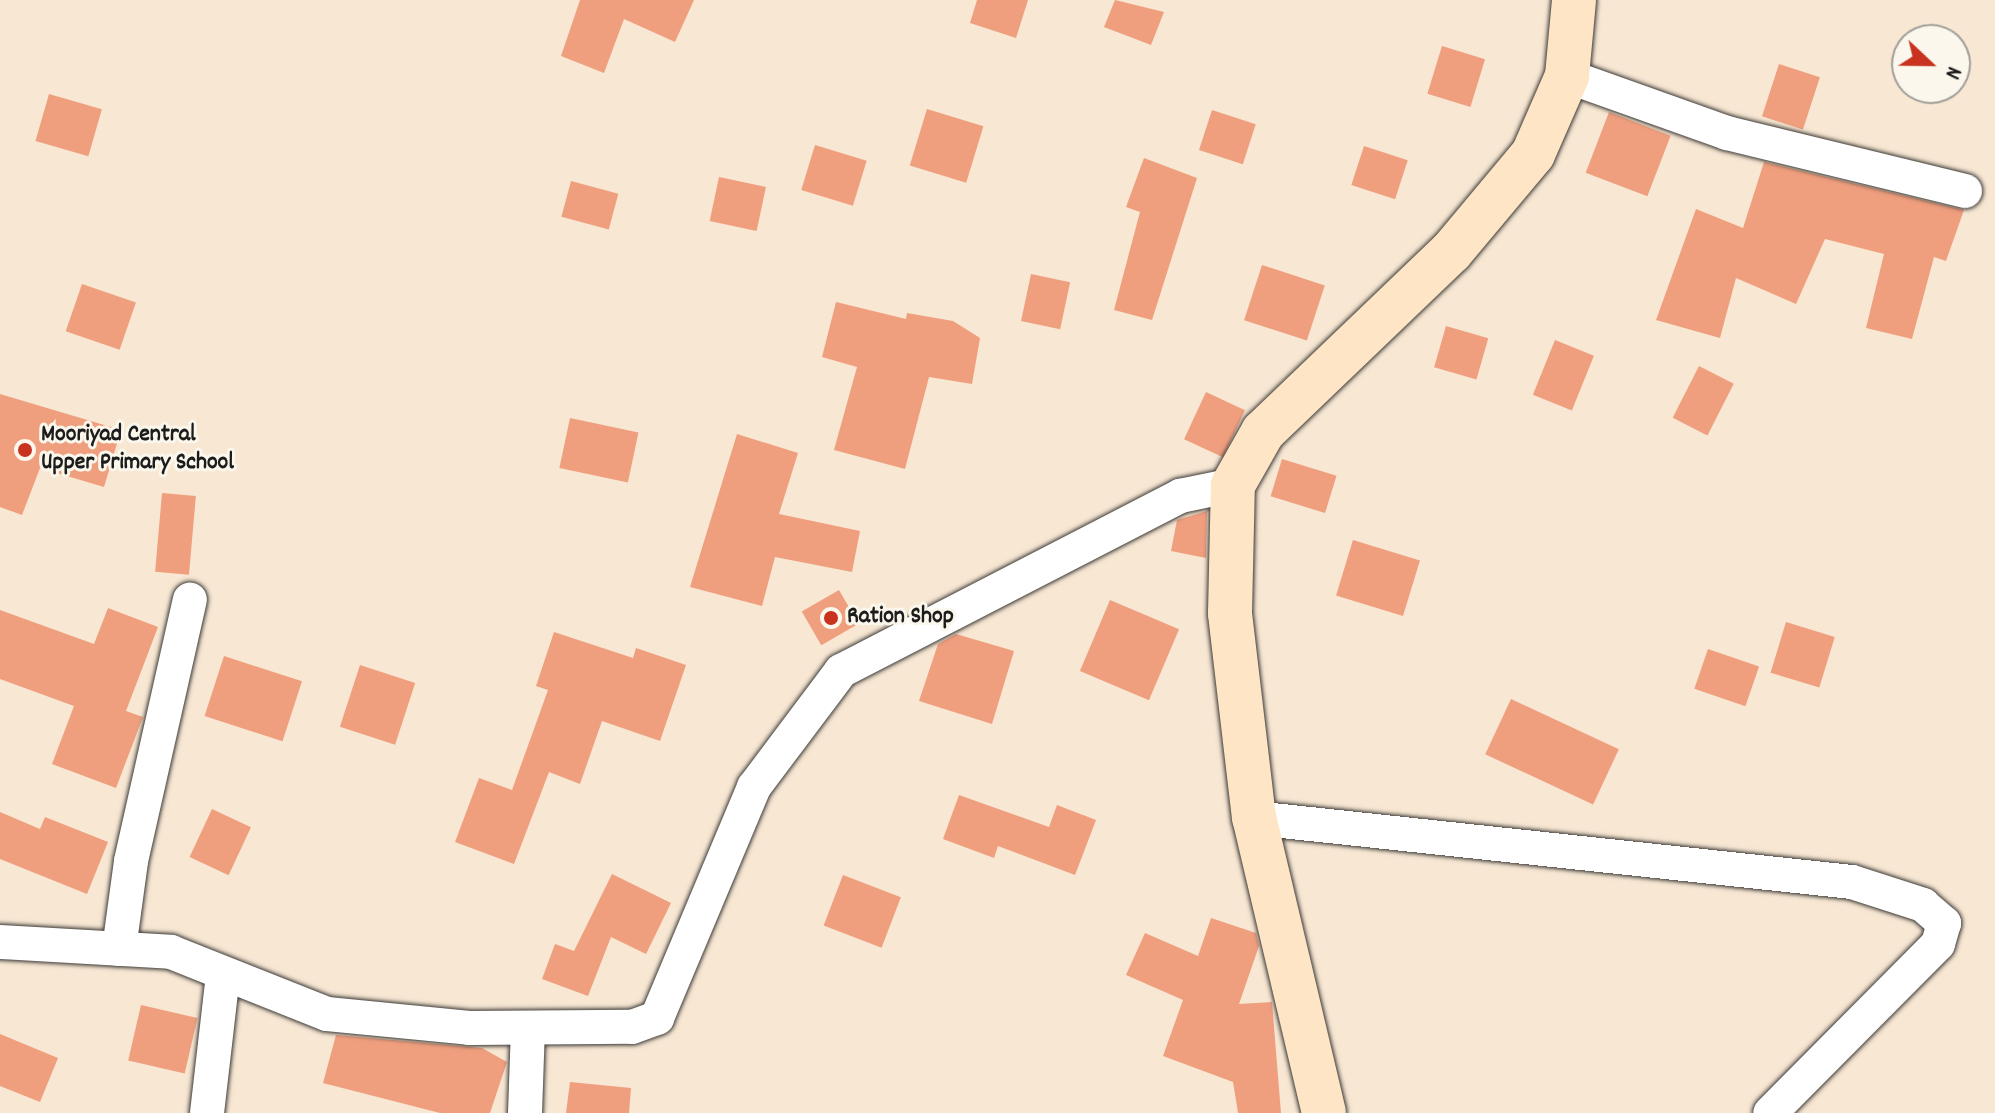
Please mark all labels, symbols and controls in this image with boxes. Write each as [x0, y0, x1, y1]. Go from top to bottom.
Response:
north arrow [1891, 24, 1971, 104]
text: N [1935, 62, 1968, 83]
place label: Mooriyad Central Upper Primary School [41, 422, 234, 478]
marker: Mooriyad Central Upper Primary School [16, 441, 34, 459]
place label: Ration Shop [847, 604, 954, 632]
marker: Ration Shop [822, 609, 840, 627]

